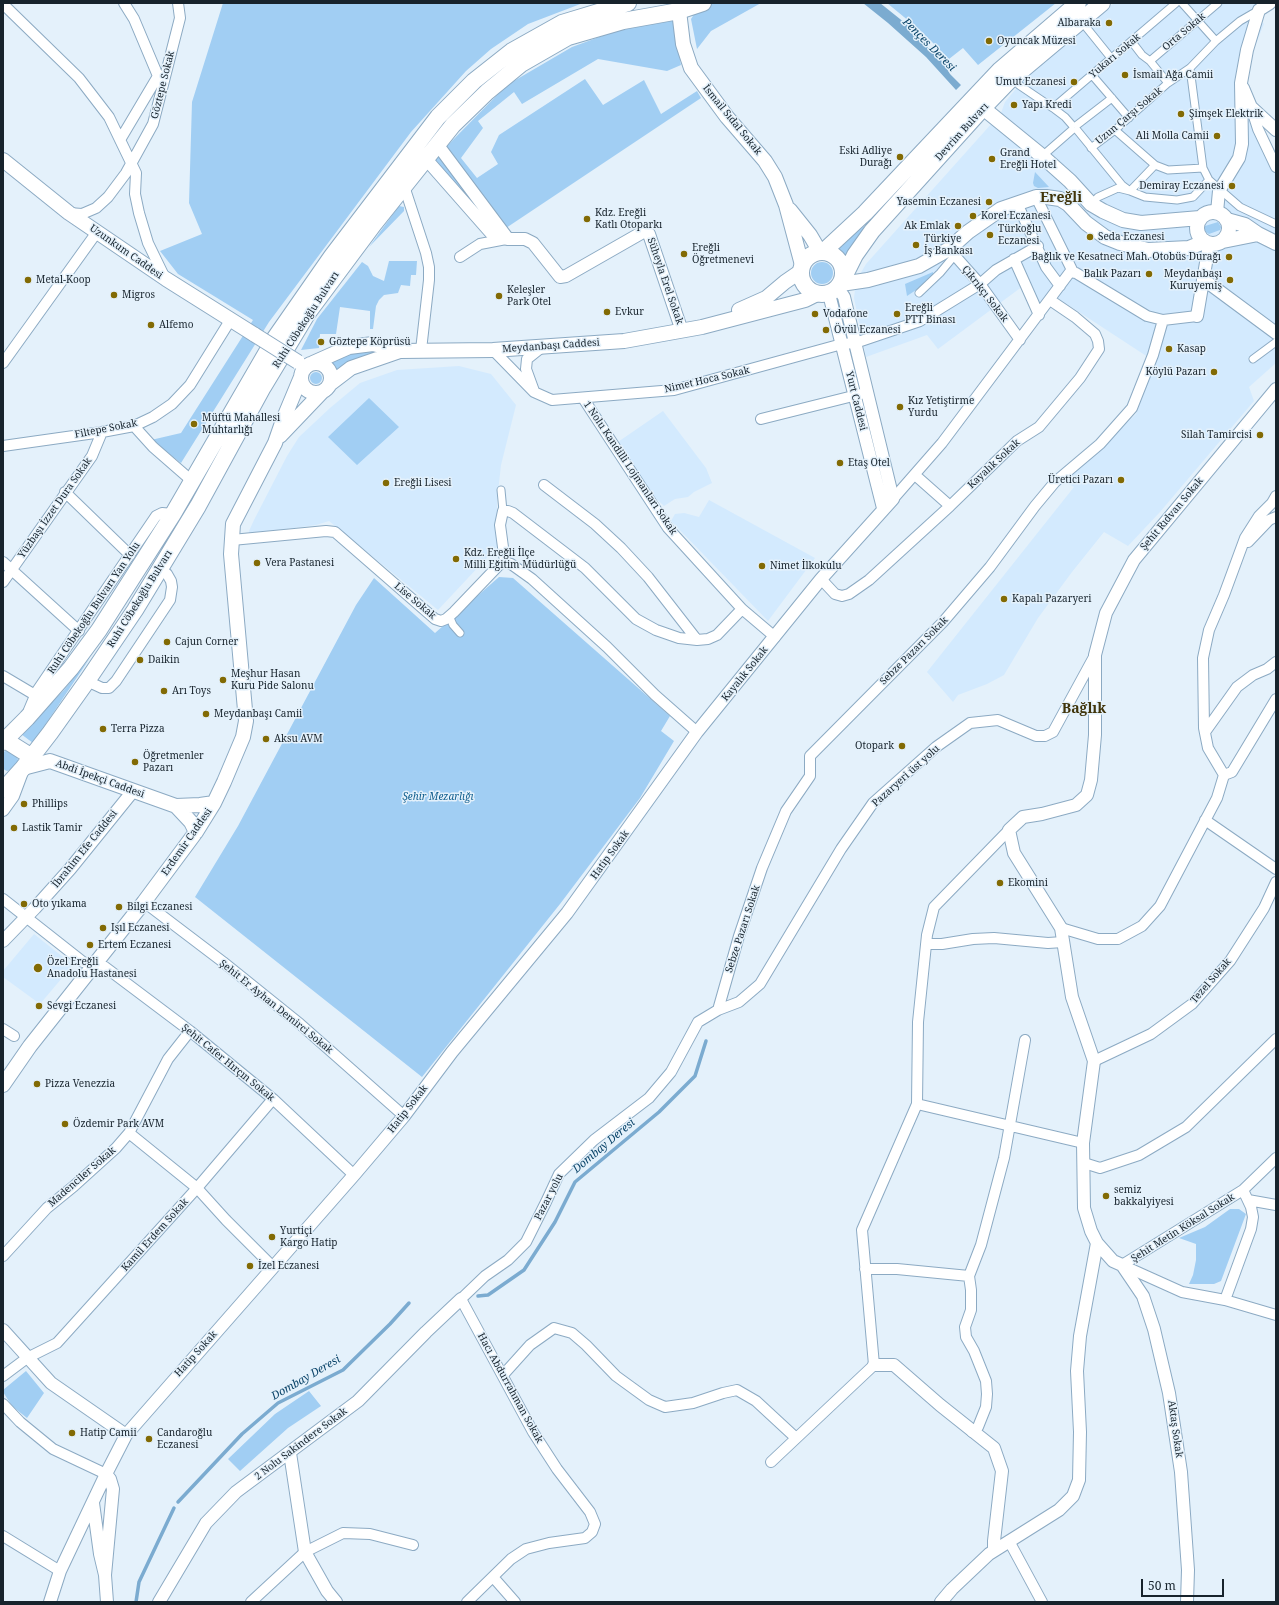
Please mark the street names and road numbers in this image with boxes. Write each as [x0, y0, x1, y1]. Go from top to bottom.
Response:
street label: Orta Sokak [1160, 11, 1208, 53]
street label: Yukarı Sokak [1087, 31, 1143, 81]
street label: Göztepe Sokak [149, 50, 177, 120]
street label: İsmail Sıdal Sokak [700, 82, 764, 158]
street label: Uzun Çarşı Sokak [1093, 85, 1165, 147]
street label: Devrim Bulvarı [933, 101, 991, 163]
street label: Uzunkum Caddesi [87, 222, 165, 282]
street label: Süheyla Erel Sokak [645, 236, 685, 326]
street label: Çıkrıkçı Sokak [959, 264, 1011, 324]
street label: Ruhi Cöbekoğlu Bulvarı [270, 270, 342, 370]
street label: Meydanbaşı Caddesi [502, 337, 600, 355]
street label: Nimet Hoca Sokak [663, 364, 751, 396]
street label: Yurt Caddesi [843, 370, 869, 432]
street label: 1 Nolu Kandilli Lojmanları Sokak [581, 399, 679, 537]
street label: Filtepe Sokak [74, 417, 138, 441]
street label: Kayalık Sokak [965, 437, 1023, 491]
street label: Yüzbaşı İzzet Dura Sokak [16, 455, 94, 561]
street label: Şehit Rıdvan Sokak [1138, 475, 1206, 553]
street label: Ruhi Cöbekoğlu Bulvarı Yan Yolu [45, 540, 143, 676]
street label: Ruhi Cöbekoğlu Bulvarı [105, 548, 175, 650]
street label: Lise Sokak [392, 580, 438, 622]
street label: Sebze Pazarı Sokak [877, 614, 951, 688]
street label: Kayalık Sokak [719, 644, 771, 704]
street label: Pazaryeri üst yolu [870, 743, 942, 809]
street label: Abdi İpekçi Caddesi [54, 757, 146, 801]
street label: Erdemir Caddesi [159, 806, 215, 878]
street label: İbrahim Efe Caddesi [50, 808, 120, 890]
street label: Hatip Sokak [588, 828, 632, 882]
street label: Sebze Pazarı Sokak [723, 884, 763, 974]
street label: Tezel Sokak [1188, 956, 1234, 1006]
street label: Şehit Er Ayhan Demirci Sokak [217, 958, 335, 1056]
street label: Şehit Cafer Hırçın Sokak [179, 1022, 277, 1104]
street label: Hatip Sokak [386, 1083, 430, 1135]
street label: Madenciler Sokak [46, 1144, 118, 1210]
street label: Pazar yolu [532, 1172, 566, 1222]
street label: Şehit Metin Köksal Sokak [1129, 1191, 1237, 1265]
street label: Kamil Erdem Sokak [119, 1196, 191, 1274]
street label: Hatip Sokak [172, 1329, 220, 1379]
street label: Hacı Abdurrahman Sokak [475, 1331, 545, 1445]
street label: Aktaş Sokak [1165, 1400, 1185, 1458]
street label: 2 Nolu Sakindere Sokak [252, 1405, 350, 1483]

